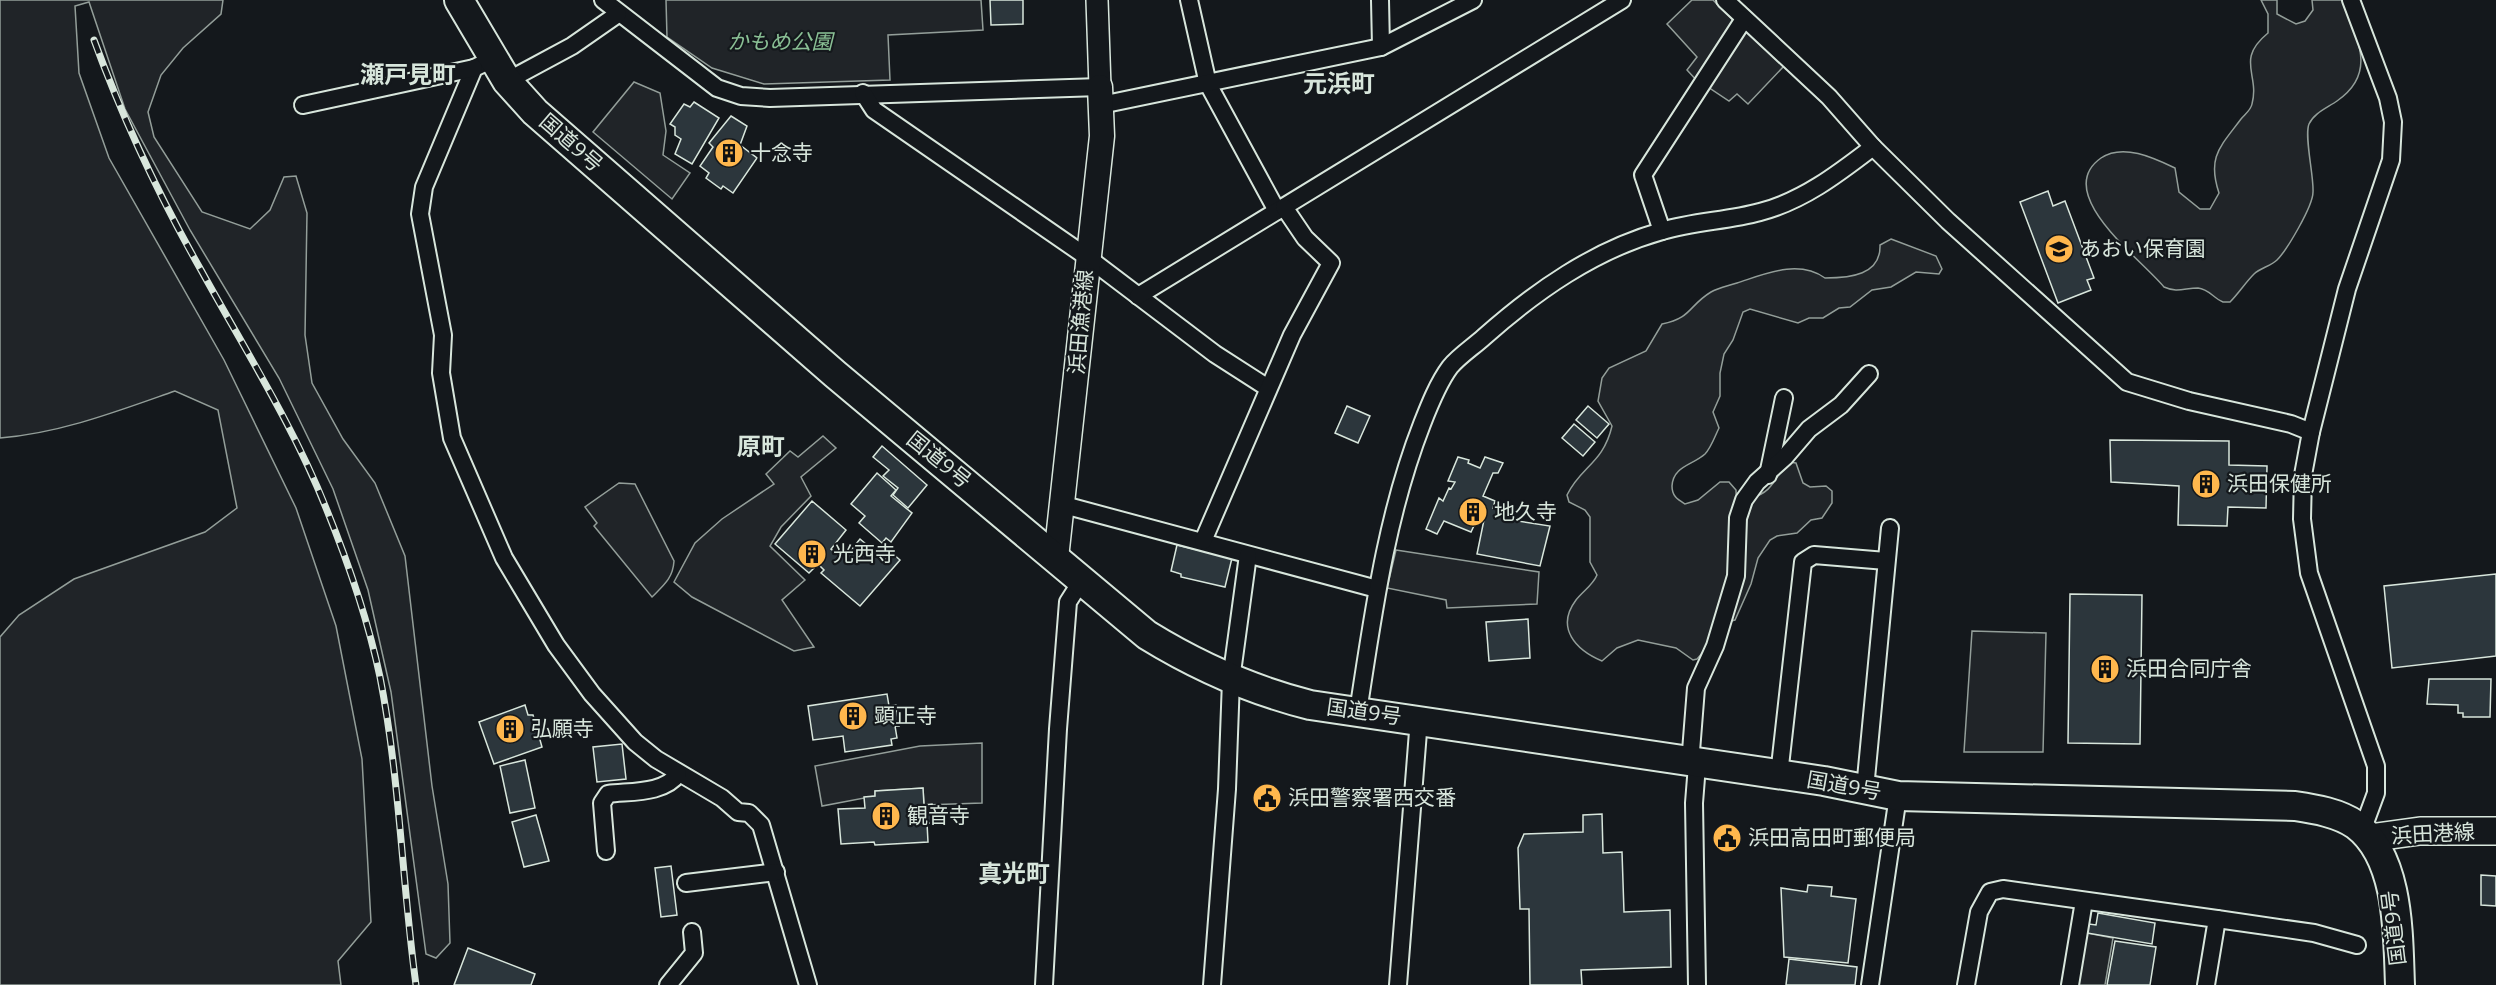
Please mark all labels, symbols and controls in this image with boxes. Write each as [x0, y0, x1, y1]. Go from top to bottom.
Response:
park label: かもめ公園 [728, 29, 835, 55]
district label: 瀬戸見町 [360, 61, 456, 89]
district label: 元浜町 [1303, 70, 1375, 98]
street label: 国道9号 [534, 108, 608, 178]
building icon: 十念寺 [713, 137, 745, 169]
place label: 十念寺 [750, 140, 813, 166]
school or university icon: あおい保育園 [2043, 233, 2075, 265]
place label: あおい保育園 [2080, 236, 2206, 262]
street label: 浜田漁港線 [1063, 269, 1099, 375]
street label: 国道9号 [902, 426, 976, 494]
district label: 原町 [737, 433, 785, 461]
building icon: 浜田保健所 [2190, 468, 2222, 500]
place label: 浜田保健所 [2227, 471, 2332, 497]
building icon: 地久寺 [1457, 496, 1489, 528]
place label: 地久寺 [1494, 499, 1557, 525]
building icon: 光西寺 [796, 538, 828, 570]
place label: 光西寺 [833, 541, 896, 567]
building icon: 浜田合同庁舎 [2089, 653, 2121, 685]
place label: 浜田合同庁舎 [2126, 656, 2252, 682]
street label: 国道9号 [1325, 694, 1403, 730]
building icon: 顕正寺 [837, 700, 869, 732]
place label: 顕正寺 [874, 703, 937, 729]
building icon: 弘願寺 [494, 713, 526, 745]
place label: 弘願寺 [531, 716, 594, 742]
street label: 国道9号 [1805, 767, 1883, 805]
public building icon: 浜田警察署西交番 [1251, 782, 1283, 814]
place label: 浜田警察署西交番 [1288, 785, 1456, 811]
building icon: 観音寺 [870, 800, 902, 832]
place label: 観音寺 [907, 803, 970, 829]
street label: 浜田港線 [2390, 819, 2476, 849]
public building icon: 浜田高田町郵便局 [1711, 822, 1743, 854]
place label: 浜田高田町郵便局 [1748, 825, 1916, 851]
district label: 真光町 [978, 860, 1050, 888]
street label: 国道9号 [2377, 889, 2411, 967]

